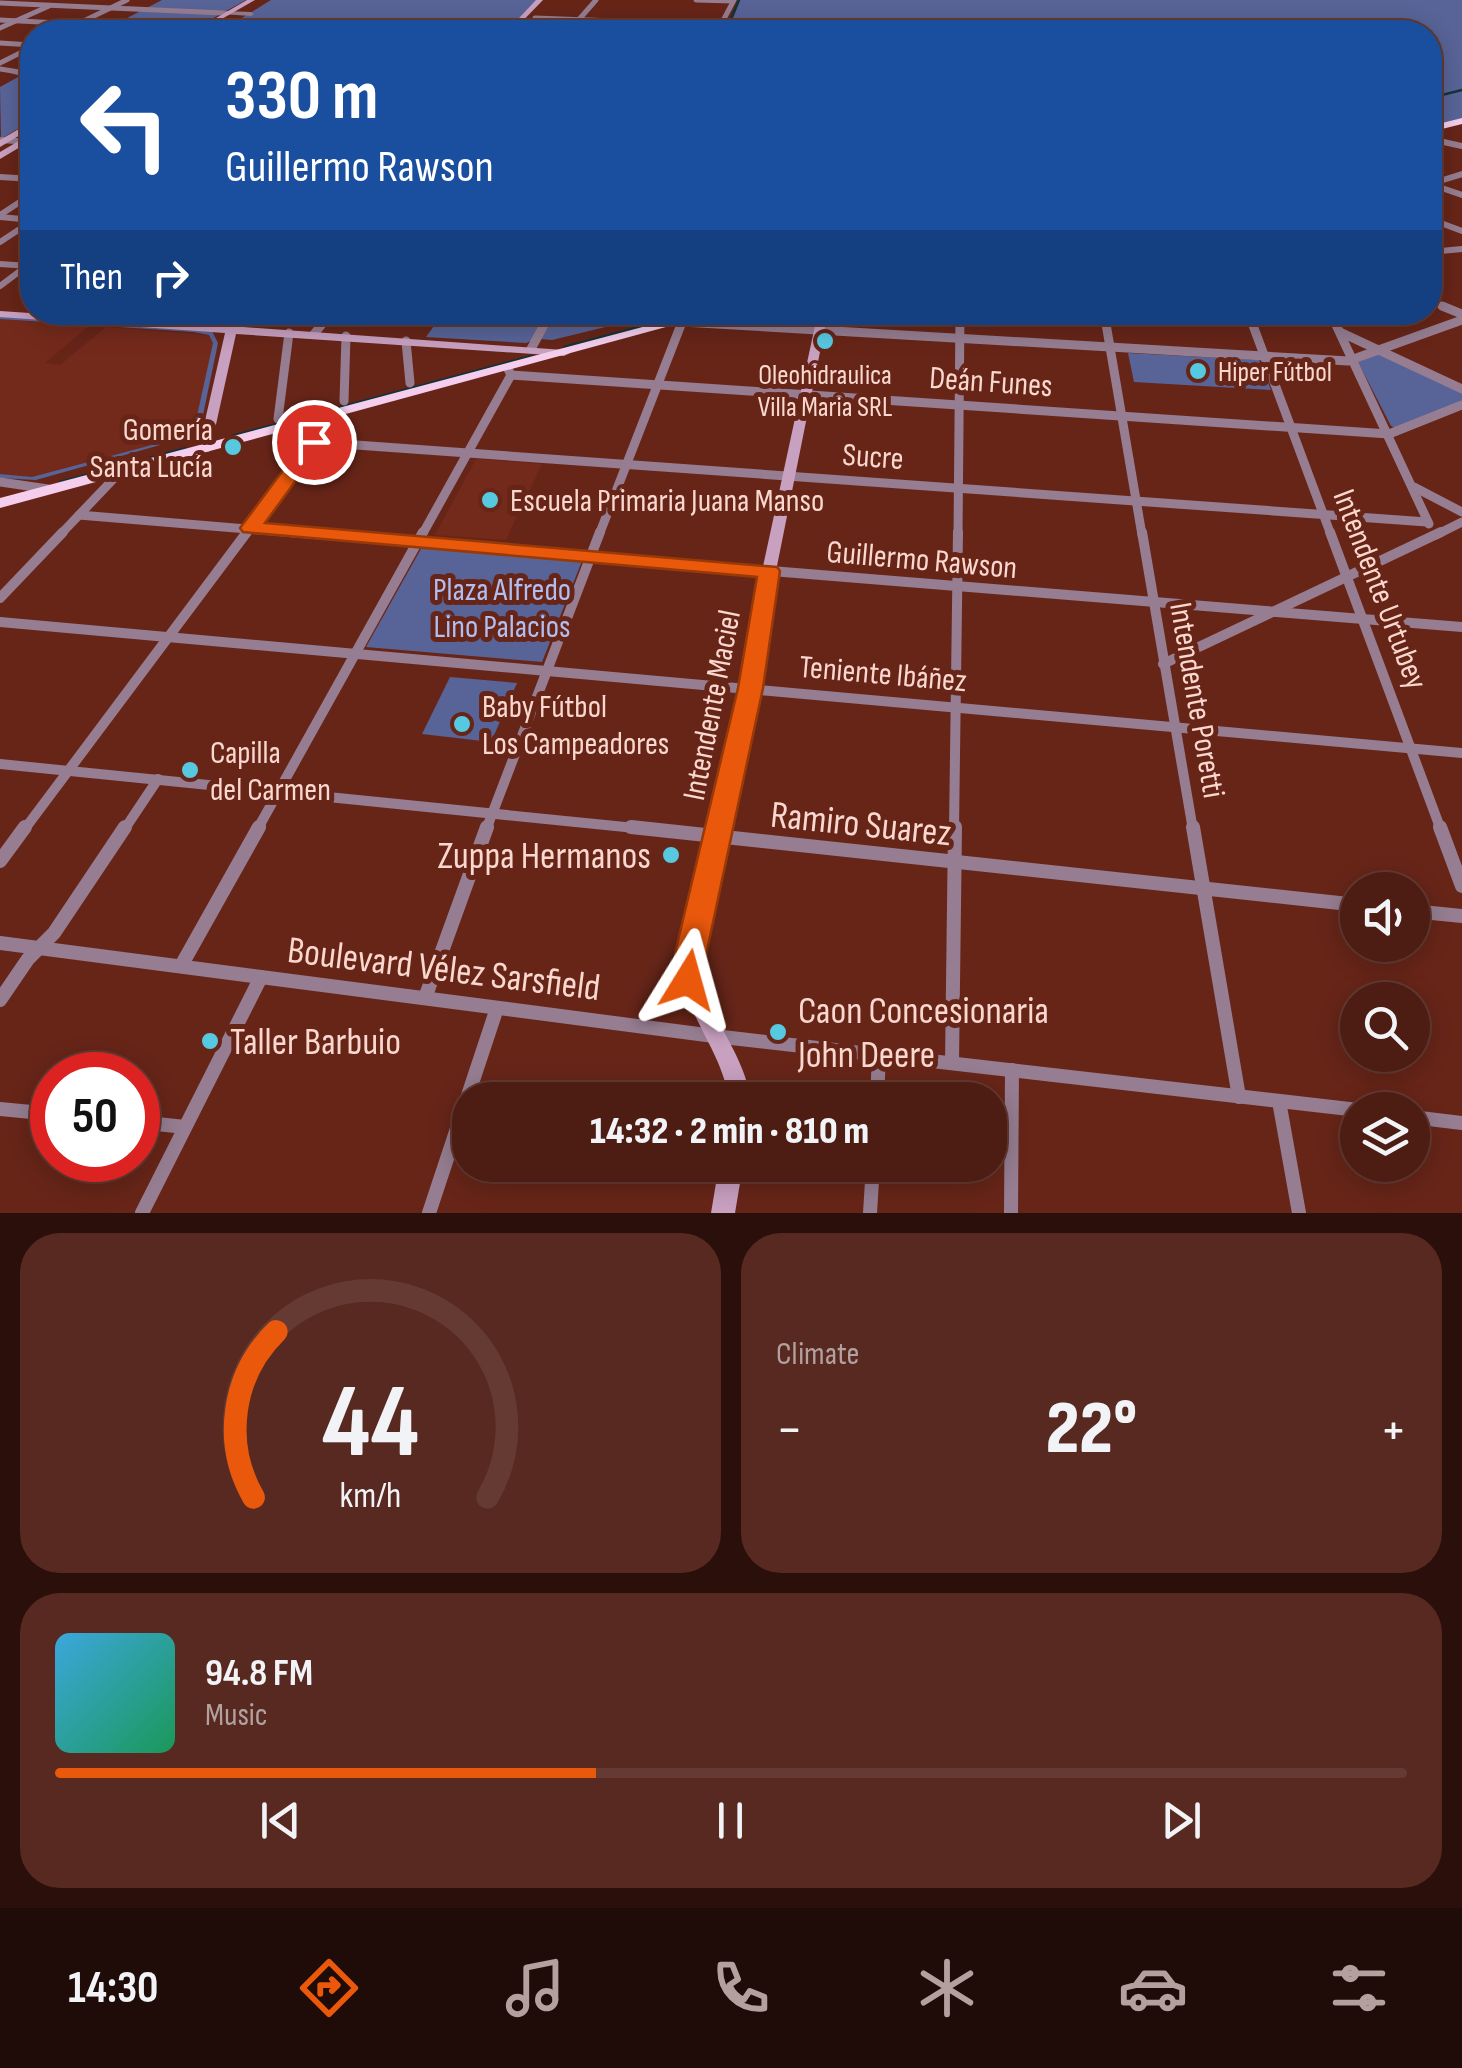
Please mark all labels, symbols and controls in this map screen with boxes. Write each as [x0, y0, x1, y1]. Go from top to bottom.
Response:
text: 330 m [225, 55, 378, 139]
icon: left [60, 60, 190, 190]
text: Guillermo Rawson [225, 140, 494, 195]
icon: right [143, 250, 198, 305]
text: Then [60, 255, 123, 300]
marker: Oleohidraulica Villa Maria SRL [814, 330, 836, 352]
place label: Hiper Fútbol [1218, 356, 1332, 389]
place label: Oleohidraulica Villa Maria SRL [758, 359, 892, 424]
street label: Deán Funes [928, 359, 1054, 406]
marker: Hiper Fútbol [1187, 360, 1209, 382]
pin [272, 400, 357, 485]
place label: Gomería Santa Lucía [90, 411, 213, 487]
icon: arrive [287, 415, 342, 470]
marker: Gomería Santa Lucía [222, 436, 244, 458]
street label: Sucre [841, 436, 905, 479]
place label: Escuela Primaria Juana Manso [510, 482, 824, 521]
street label: Intendente Urtubey [1324, 484, 1436, 695]
marker: Escuela Primaria Juana Manso [479, 489, 501, 511]
street label: Guillermo Rawson [825, 533, 1019, 588]
park label: Plaza Alfredo Lino Palacios [433, 571, 571, 647]
street label: Intendente Poretti [1160, 600, 1233, 801]
street label: Intendente Maciel [675, 607, 750, 804]
street label: Teniente Ibáñez [798, 648, 968, 701]
place label: Baby Fútbol Los Campeadores [482, 688, 669, 764]
marker: Baby Fútbol Los Campeadores [451, 713, 473, 735]
place label: Capilla del Carmen [210, 734, 331, 810]
marker: Capilla del Carmen [179, 759, 201, 781]
street label: Ramiro Suarez [768, 793, 953, 856]
place label: Zuppa Hermanos [438, 834, 651, 879]
marker: Zuppa Hermanos [660, 844, 682, 866]
map controls [1340, 872, 1430, 1182]
button: sound [1340, 872, 1430, 962]
street label: Boulevard Vélez Sarsfield [285, 928, 603, 1011]
position arrow [636, 928, 740, 1032]
button: search [1340, 982, 1430, 1072]
place label: Caon Concesionaria John Deere [797, 989, 1049, 1078]
place label: Taller Barbuio [230, 1020, 401, 1065]
marker: Caon Concesionaria John Deere [767, 1021, 789, 1043]
marker: Taller Barbuio [199, 1030, 221, 1052]
speed limit sign: 50 [30, 1052, 160, 1182]
button: layers [1340, 1092, 1430, 1182]
text: 14:32 · 2 min · 810 m [590, 1109, 869, 1154]
text: Climate [776, 1335, 859, 1374]
text: 44 [322, 1361, 419, 1486]
text: 22° [1046, 1384, 1137, 1475]
text: − [776, 1397, 803, 1464]
text: + [1380, 1397, 1407, 1464]
text: km/h [340, 1475, 401, 1518]
text: 94.8 FM [205, 1651, 313, 1696]
text: Music [205, 1696, 268, 1735]
icon: previous [253, 1793, 308, 1848]
icon: pause [703, 1793, 758, 1848]
icon: next [1154, 1793, 1209, 1848]
icon: directions [294, 1953, 364, 2023]
icon: music [500, 1953, 570, 2023]
icon: phone [706, 1953, 776, 2023]
icon: climate [912, 1953, 982, 2023]
icon: car [1118, 1953, 1188, 2023]
icon: filters [1324, 1953, 1394, 2023]
text: 14:30 [68, 1961, 159, 2016]

